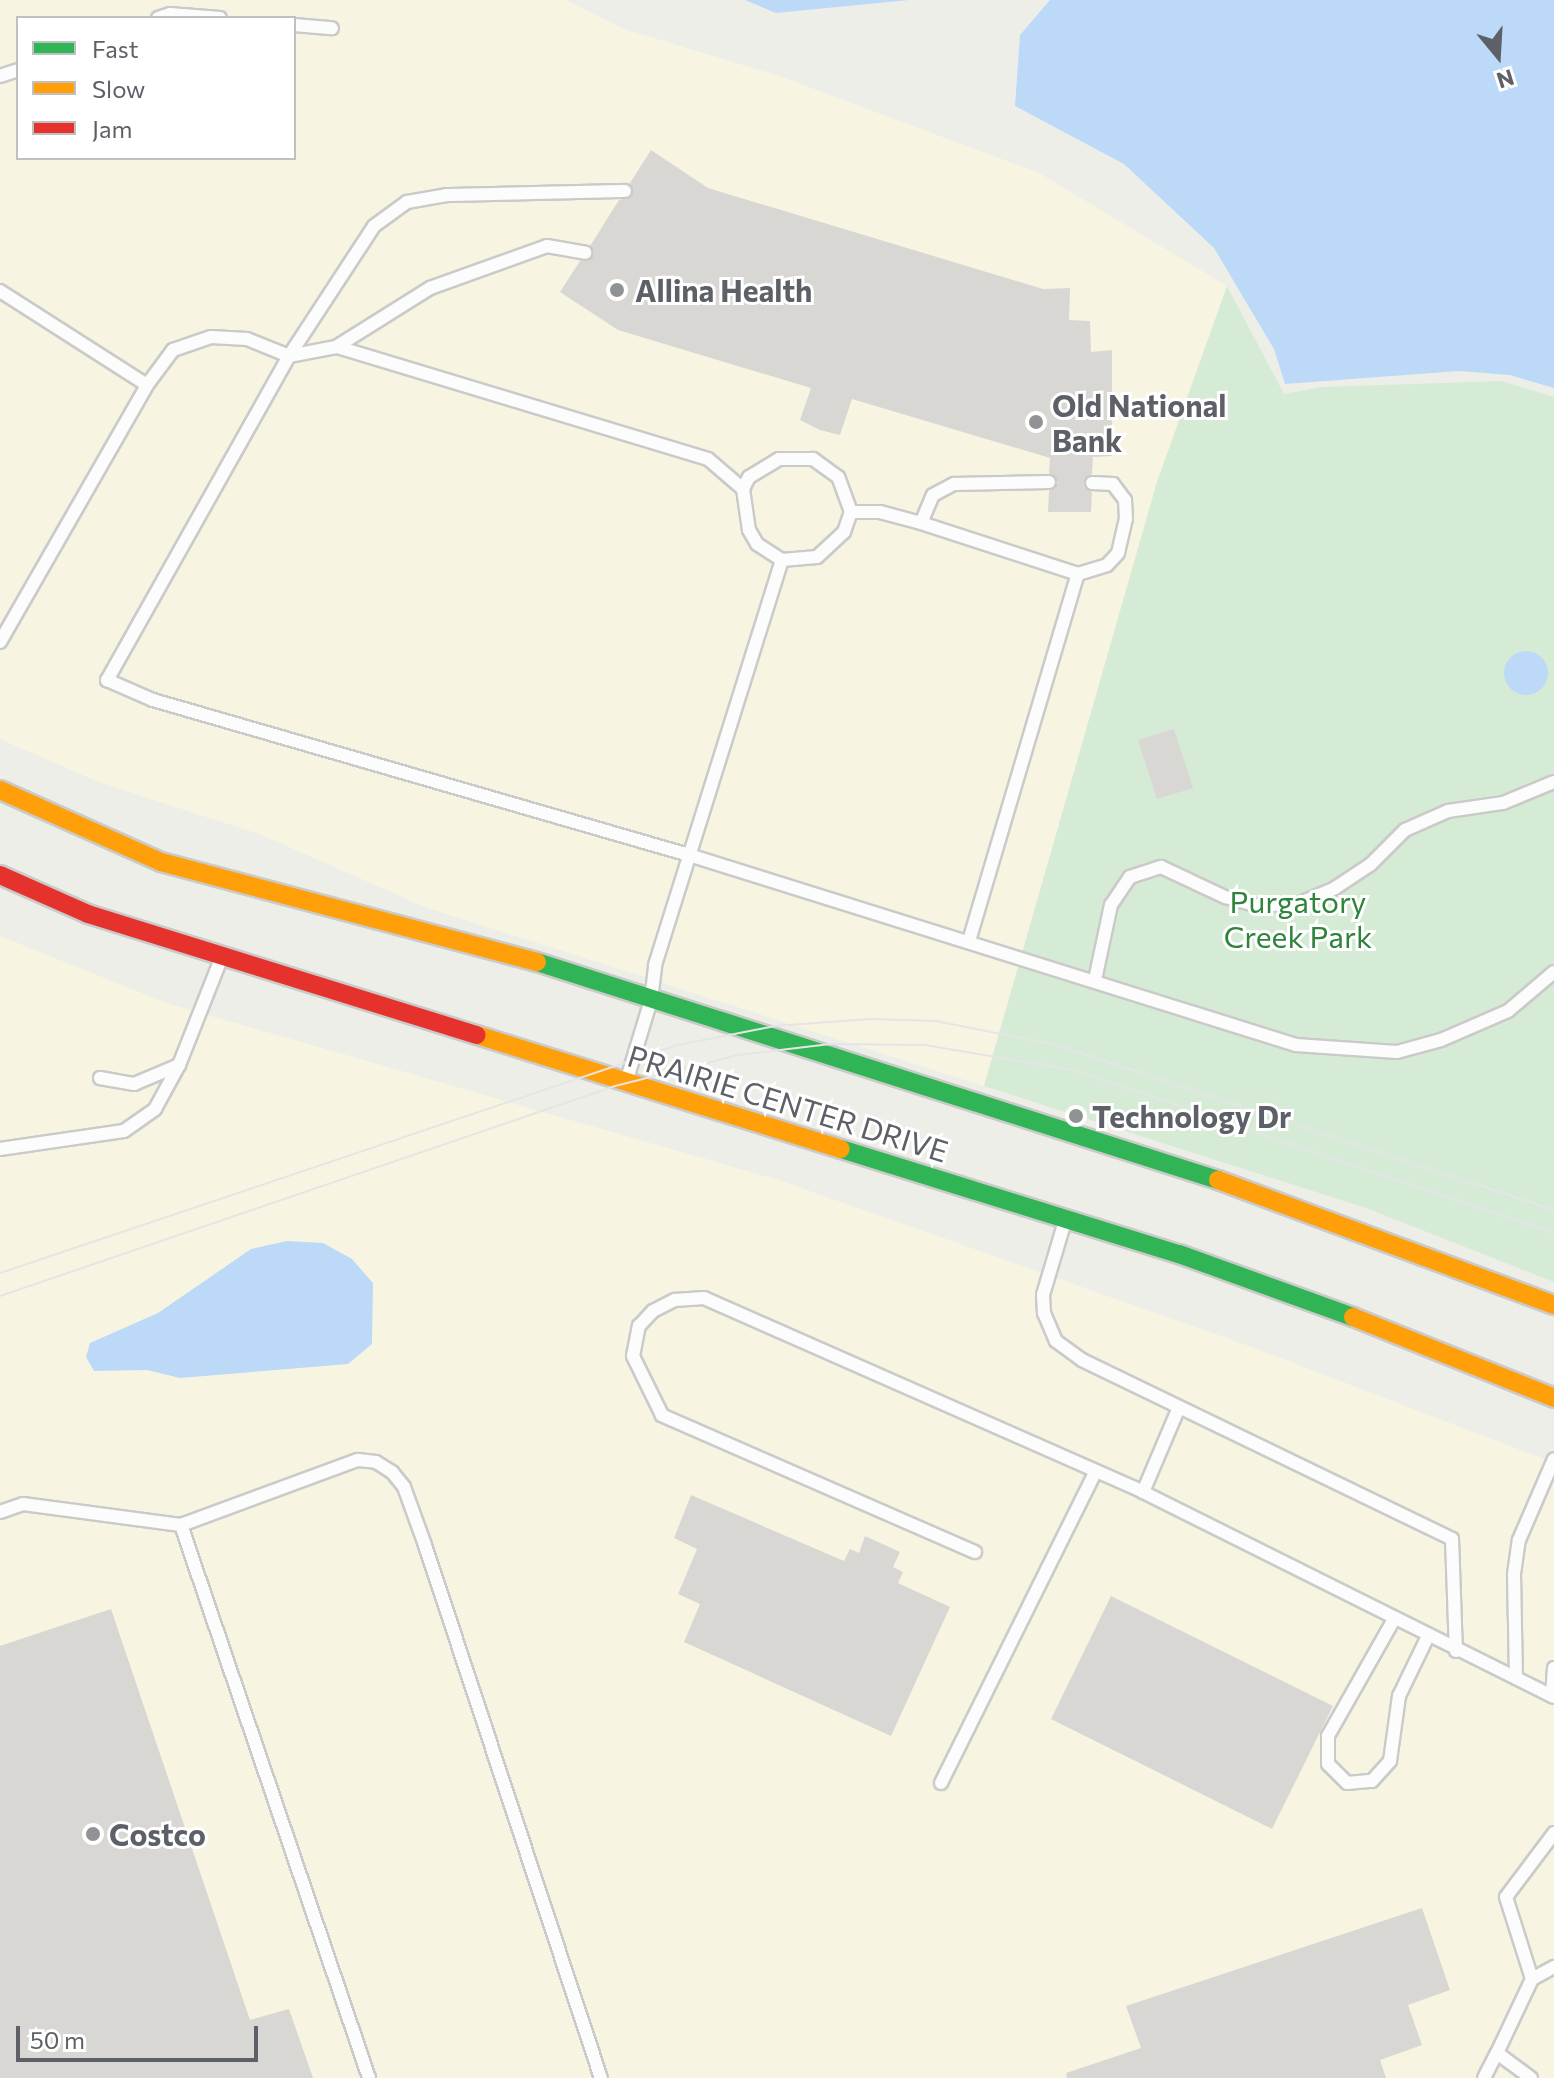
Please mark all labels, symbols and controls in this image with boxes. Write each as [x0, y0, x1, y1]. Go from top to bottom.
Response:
legend [16, 16, 296, 160]
north arrow [1458, 16, 1538, 96]
text: Fast [92, 34, 139, 63]
text: N [1494, 64, 1518, 95]
text: Slow [92, 74, 145, 103]
text: Jam [92, 114, 132, 143]
place label: Allina Health [635, 272, 812, 308]
marker: Allina Health [606, 279, 628, 301]
place label: Old National Bank [1052, 387, 1226, 458]
marker: Old National Bank [1027, 413, 1045, 431]
park label: Purgatory Creek Park [1224, 883, 1372, 954]
street label: PRAIRIE CENTER DRIVE [624, 1037, 952, 1169]
place label: Technology Dr [1092, 1098, 1291, 1134]
marker: Technology Dr [1067, 1107, 1085, 1125]
place label: Costco [109, 1816, 206, 1852]
marker: Costco [84, 1825, 102, 1843]
scale bar [20, 2010, 262, 2060]
text: 50 m [30, 2025, 85, 2054]

